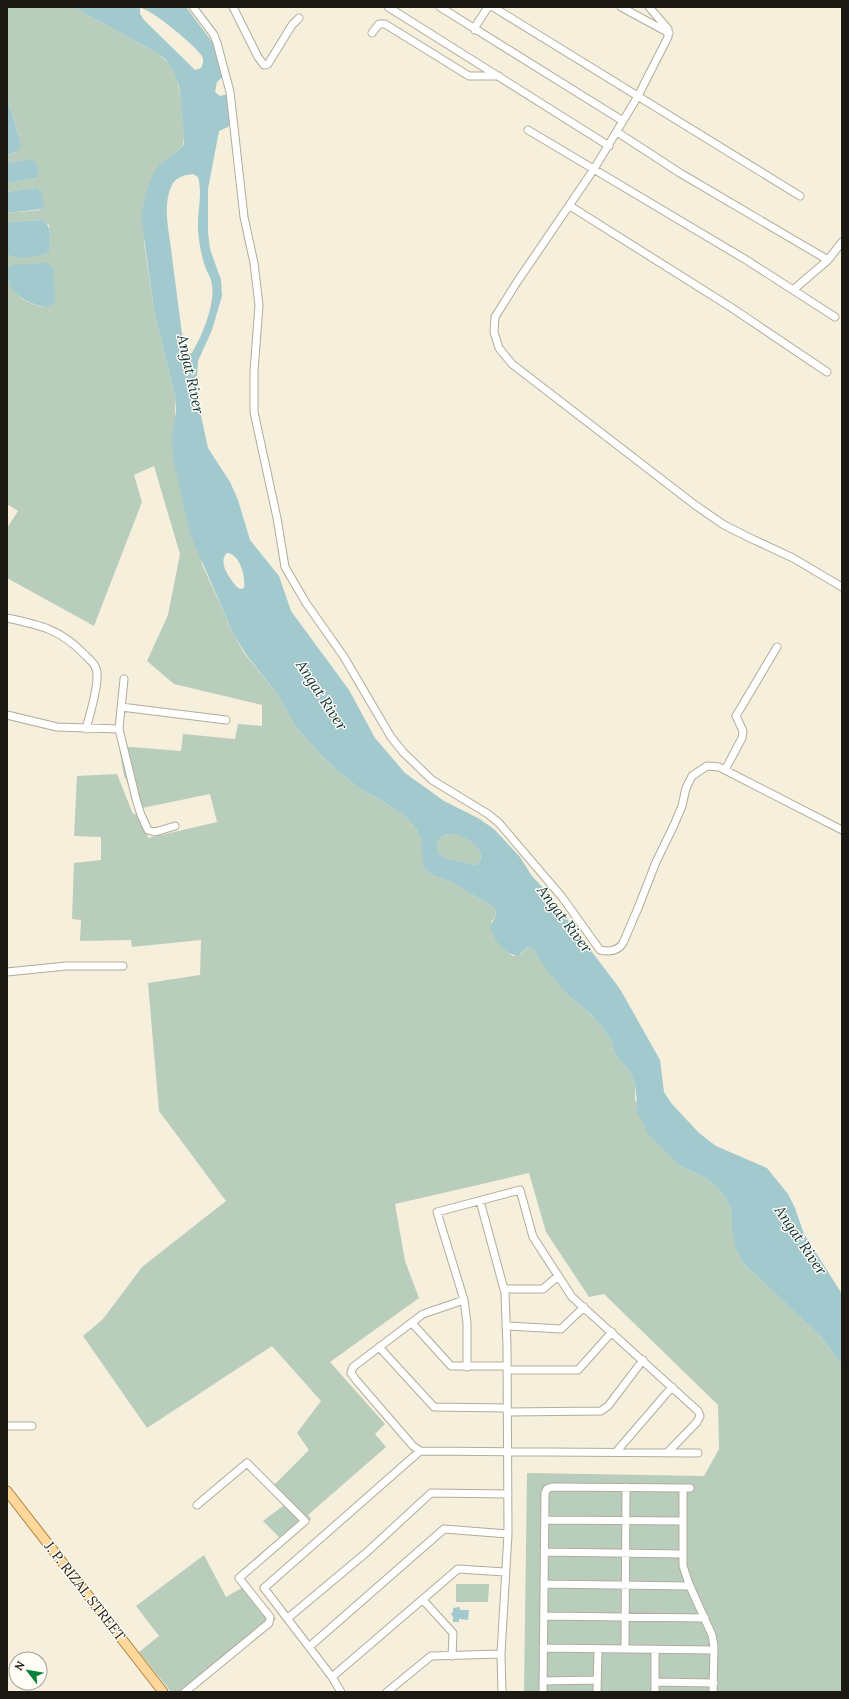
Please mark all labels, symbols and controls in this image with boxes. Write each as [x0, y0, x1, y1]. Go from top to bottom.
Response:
water label: Angat River [173, 332, 209, 415]
water label: Angat River [292, 655, 352, 734]
water label: Angat River [533, 881, 597, 957]
water label: Angat River [770, 1201, 831, 1279]
street label: J. P. RIZAL STREET [40, 1537, 129, 1644]
north arrow [8, 1651, 48, 1691]
text: N [11, 1658, 28, 1673]

